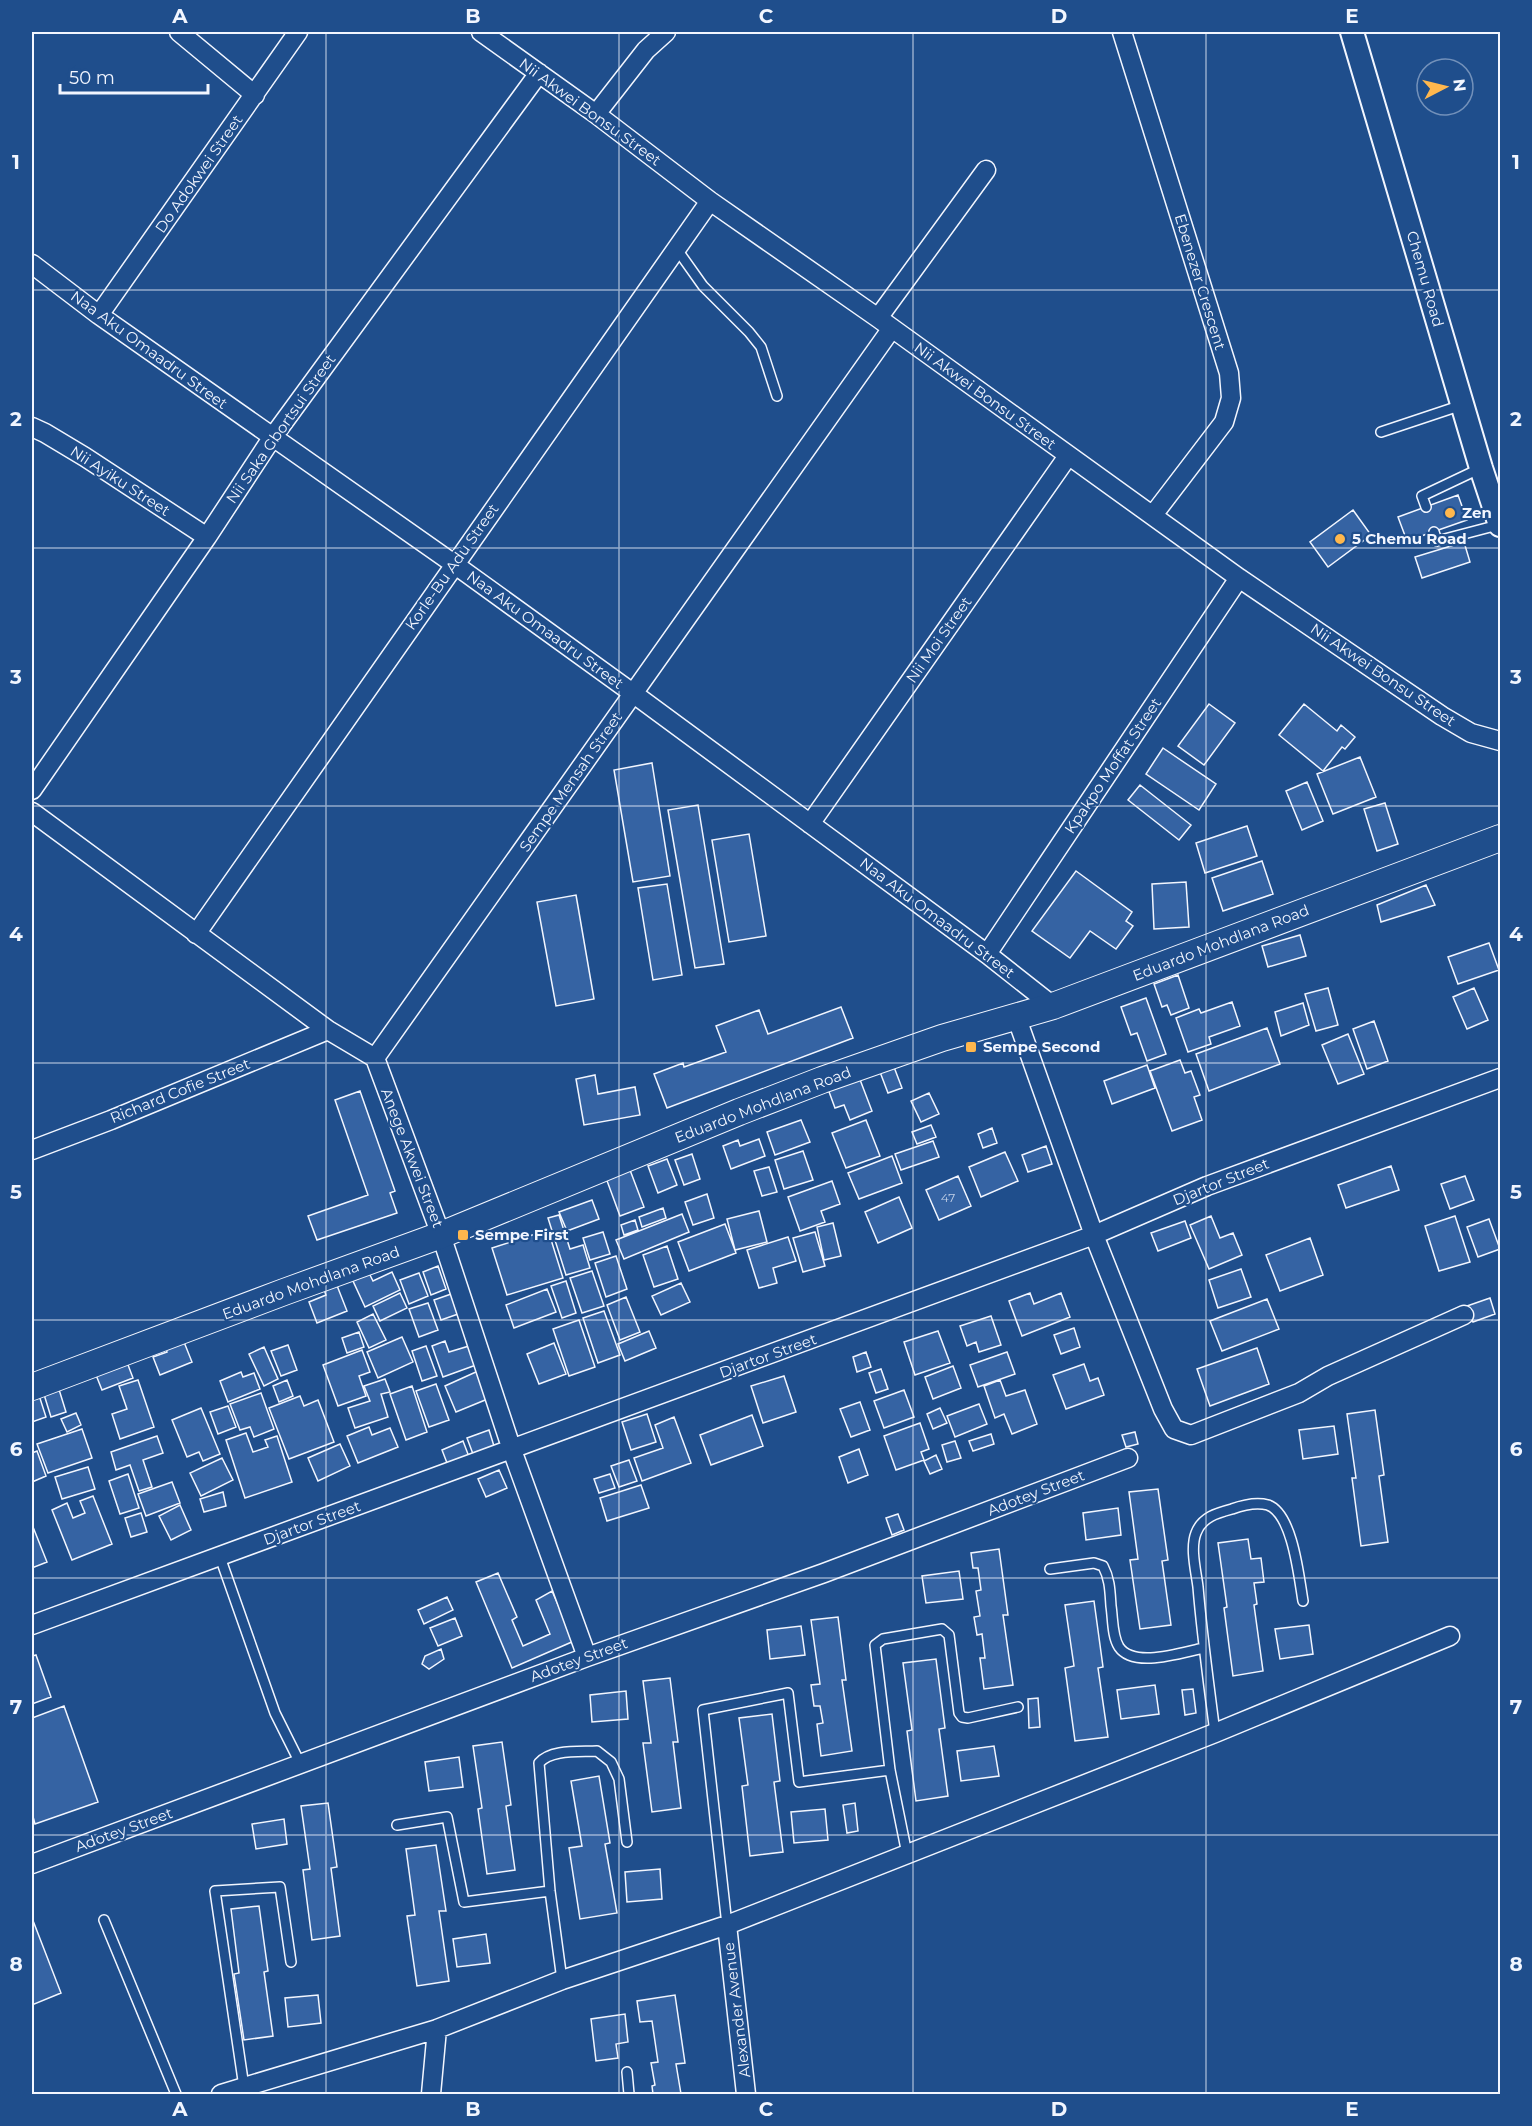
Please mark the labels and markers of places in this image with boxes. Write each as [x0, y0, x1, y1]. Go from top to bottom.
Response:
place label: Zen [1462, 503, 1492, 522]
marker: Zen [1443, 506, 1457, 520]
place label: 5 Chemu Road [1352, 529, 1467, 548]
marker: 5 Chemu Road [1333, 532, 1347, 546]
place label: Sempe Second [983, 1037, 1100, 1056]
marker: Sempe Second [964, 1040, 978, 1054]
place label: Sempe First [475, 1225, 569, 1244]
marker: Sempe First [456, 1228, 470, 1242]

